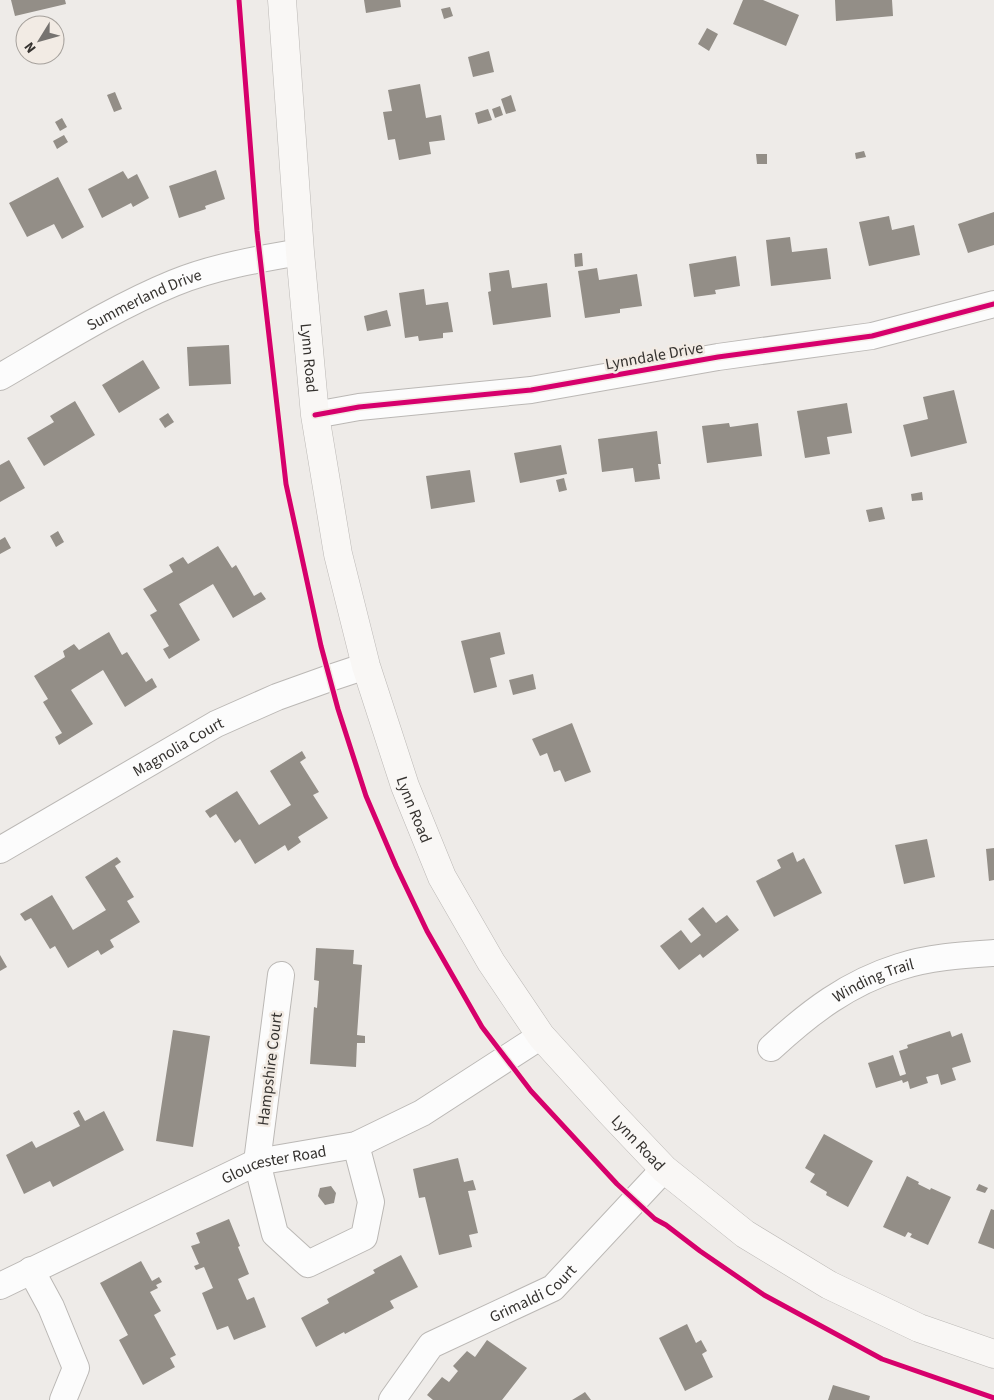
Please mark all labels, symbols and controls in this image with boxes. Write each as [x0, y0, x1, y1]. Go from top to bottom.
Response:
north arrow [15, 15, 65, 65]
text: N [20, 37, 41, 57]
street label: Summerland Drive [83, 264, 205, 336]
street label: Lynn Road [295, 322, 323, 394]
street label: Lynndale Drive [604, 337, 705, 375]
street label: Magnolia Court [129, 712, 228, 782]
street label: Lynn Road [391, 774, 437, 846]
street label: Winding Trail [828, 953, 916, 1008]
street label: Hampshire Court [252, 1011, 288, 1127]
street label: Lynn Road [606, 1110, 670, 1176]
street label: Gloucester Road [218, 1140, 328, 1190]
street label: Grimaldi Court [486, 1259, 582, 1328]

